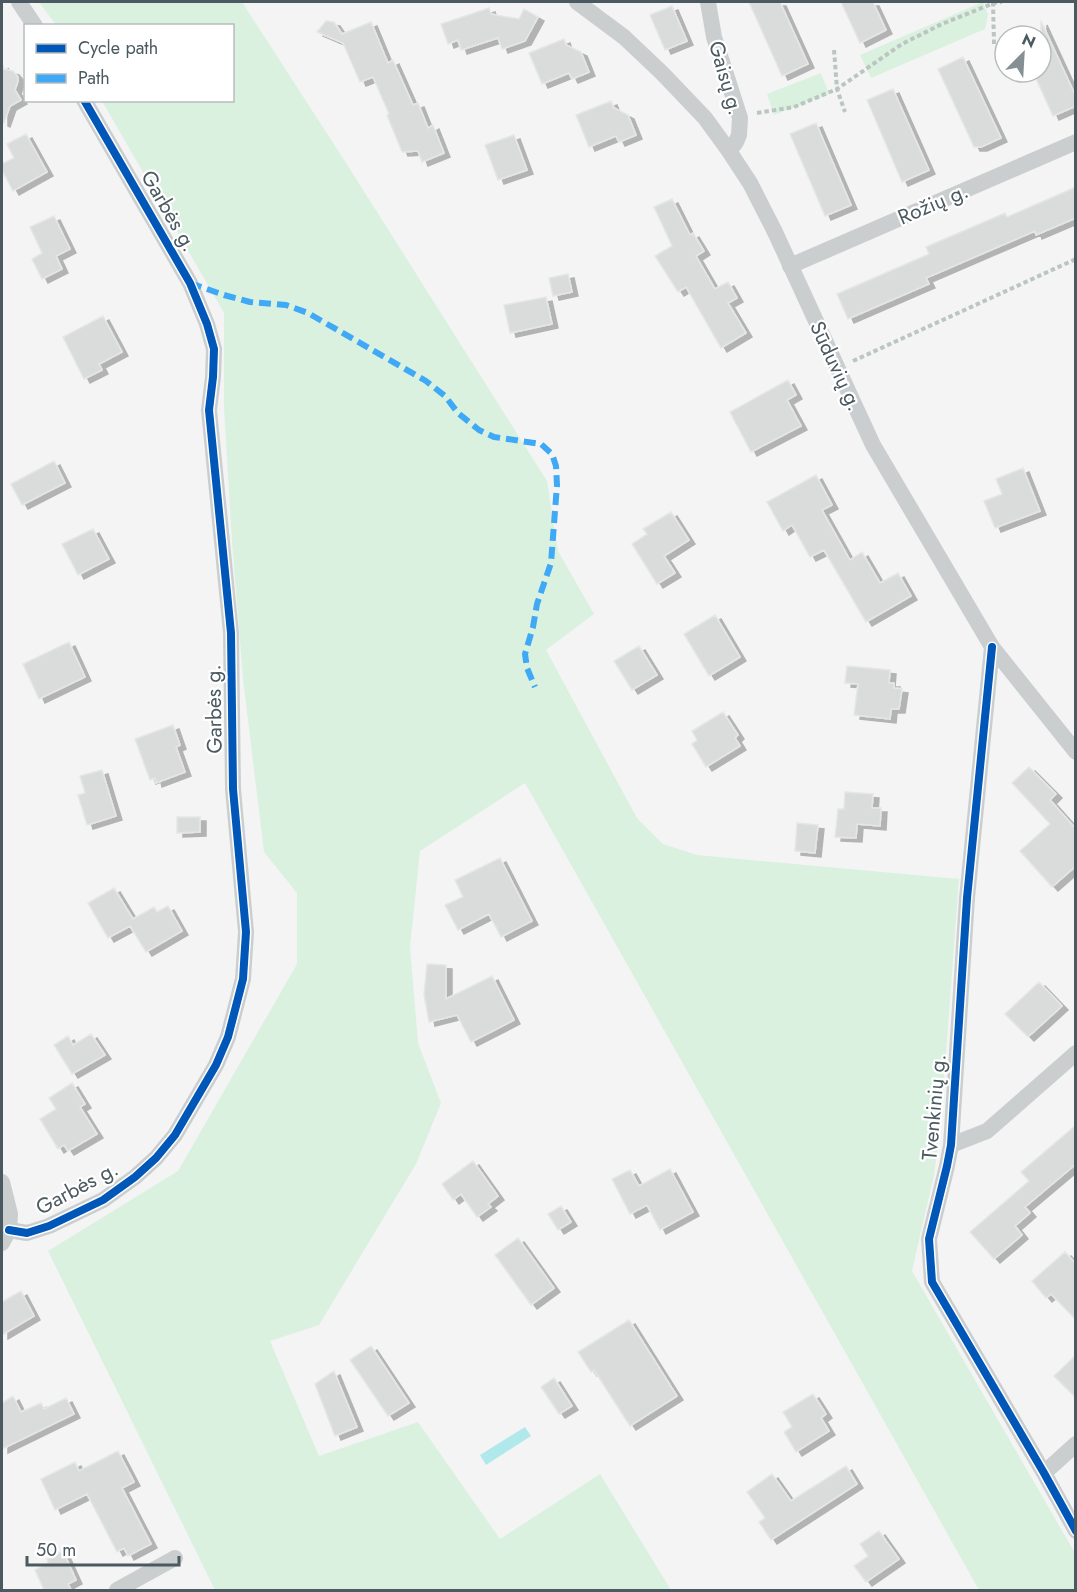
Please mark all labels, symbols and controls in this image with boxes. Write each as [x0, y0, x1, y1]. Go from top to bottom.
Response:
legend [24, 24, 234, 102]
north arrow [993, 24, 1053, 84]
text: N [1018, 28, 1039, 54]
text: Cycle path [78, 35, 158, 61]
street label: Gaisų g. [701, 37, 751, 119]
text: Path [78, 65, 110, 91]
street label: Garbės g. [134, 165, 204, 257]
street label: Rožių g. [893, 176, 973, 232]
street label: Sūduvių g. [802, 316, 870, 416]
street label: Garbės g. [198, 664, 230, 754]
street label: Tvenkinių g. [914, 1053, 954, 1161]
street label: Garbės g. [30, 1154, 124, 1222]
scale bar [27, 1529, 178, 1567]
text: 50 m [36, 1537, 76, 1563]

